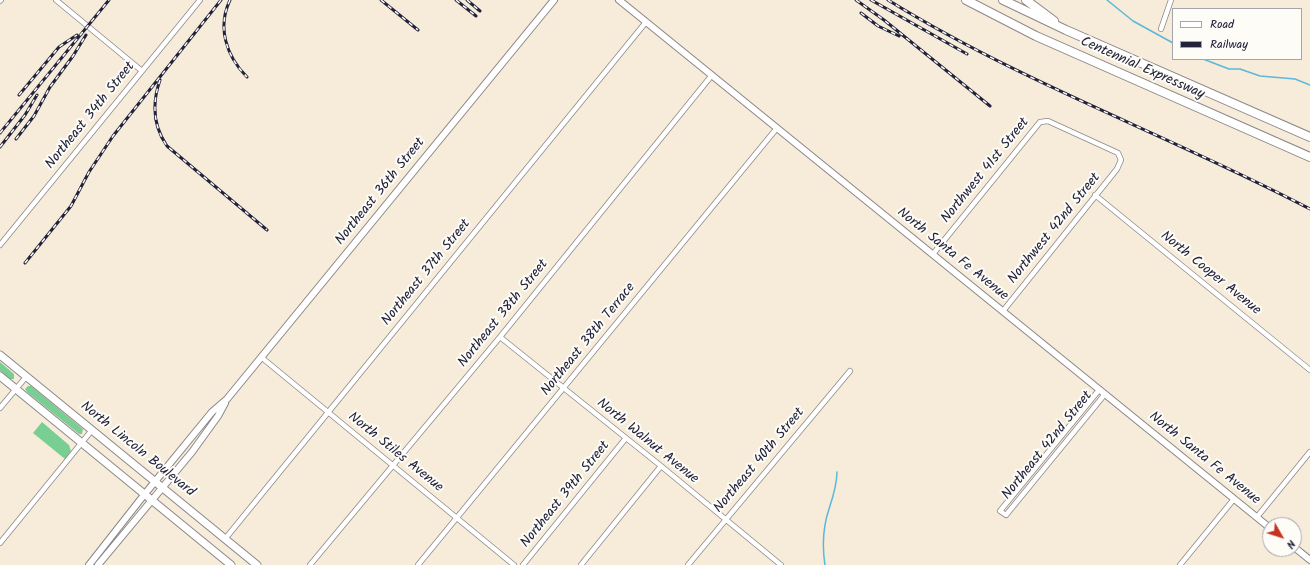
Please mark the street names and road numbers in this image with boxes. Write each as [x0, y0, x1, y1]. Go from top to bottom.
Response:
street label: Centennial Expressway [1077, 34, 1207, 104]
street label: Northeast 34th Street [43, 59, 139, 173]
street label: Northwest 41st Street [938, 115, 1034, 227]
street label: Northeast 36th Street [333, 135, 429, 249]
street label: Northwest 42nd Street [1005, 170, 1105, 288]
street label: North Santa Fe Avenue [893, 205, 1011, 305]
street label: Northeast 37th Street [379, 217, 475, 329]
street label: North Cooper Avenue [1156, 228, 1264, 320]
street label: Northeast 38th Street [455, 257, 553, 371]
street label: Northeast 38th Terrace [538, 280, 640, 400]
street label: Northeast 42nd Street [999, 388, 1097, 504]
street label: North Walnut Avenue [593, 396, 701, 488]
street label: North Lincoln Boulevard [76, 399, 198, 501]
street label: Northeast 40th Street [711, 405, 809, 517]
street label: North Stiles Avenue [344, 409, 446, 497]
street label: North Santa Fe Avenue [1145, 409, 1263, 509]
street label: Northeast 39th Street [518, 438, 614, 552]

